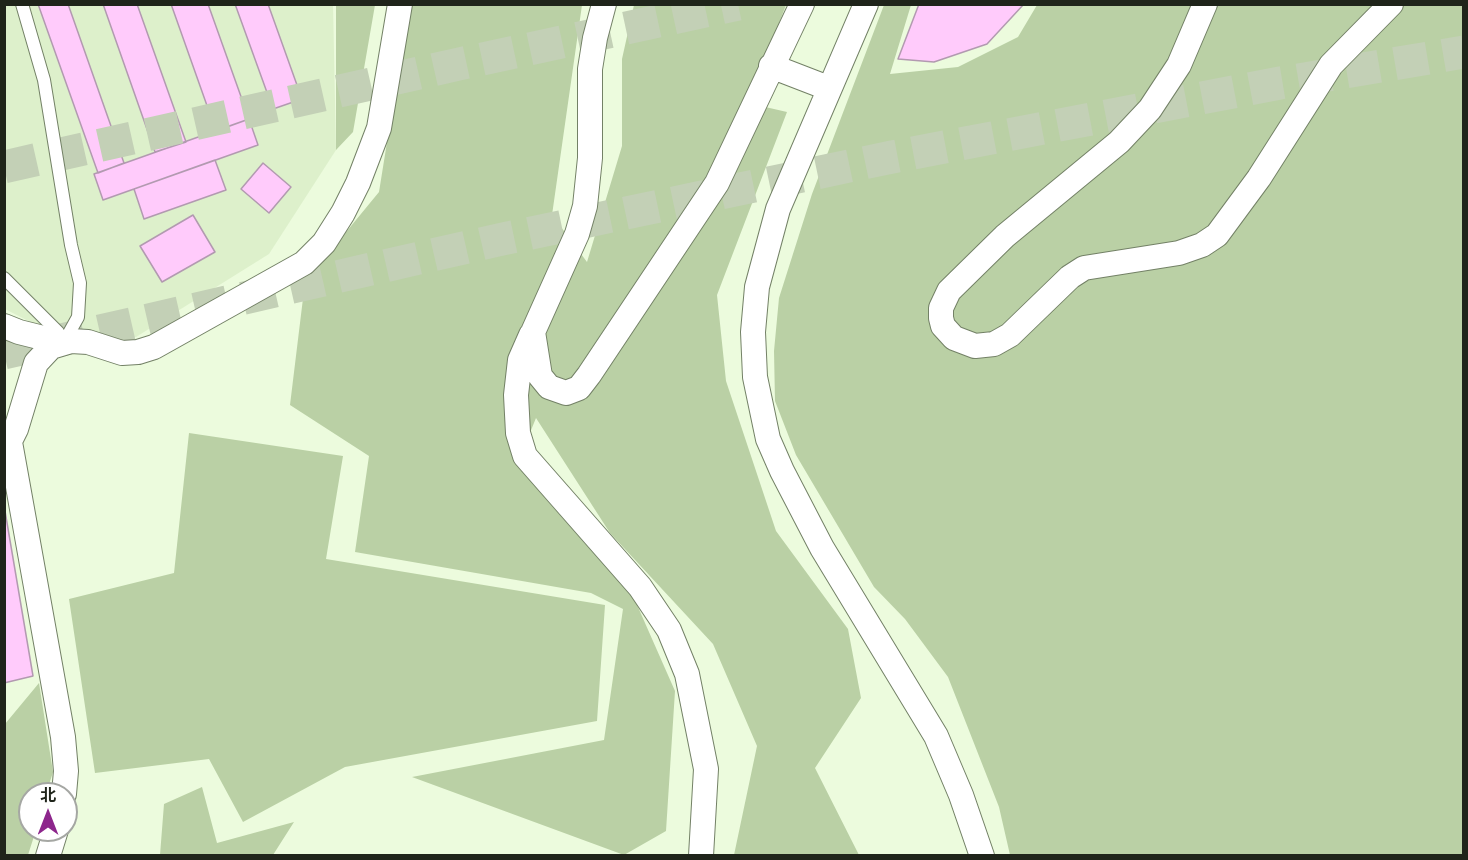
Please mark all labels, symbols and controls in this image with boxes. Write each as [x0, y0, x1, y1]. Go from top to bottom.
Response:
north arrow [18, 782, 78, 842]
text: 北 [40, 786, 56, 805]

